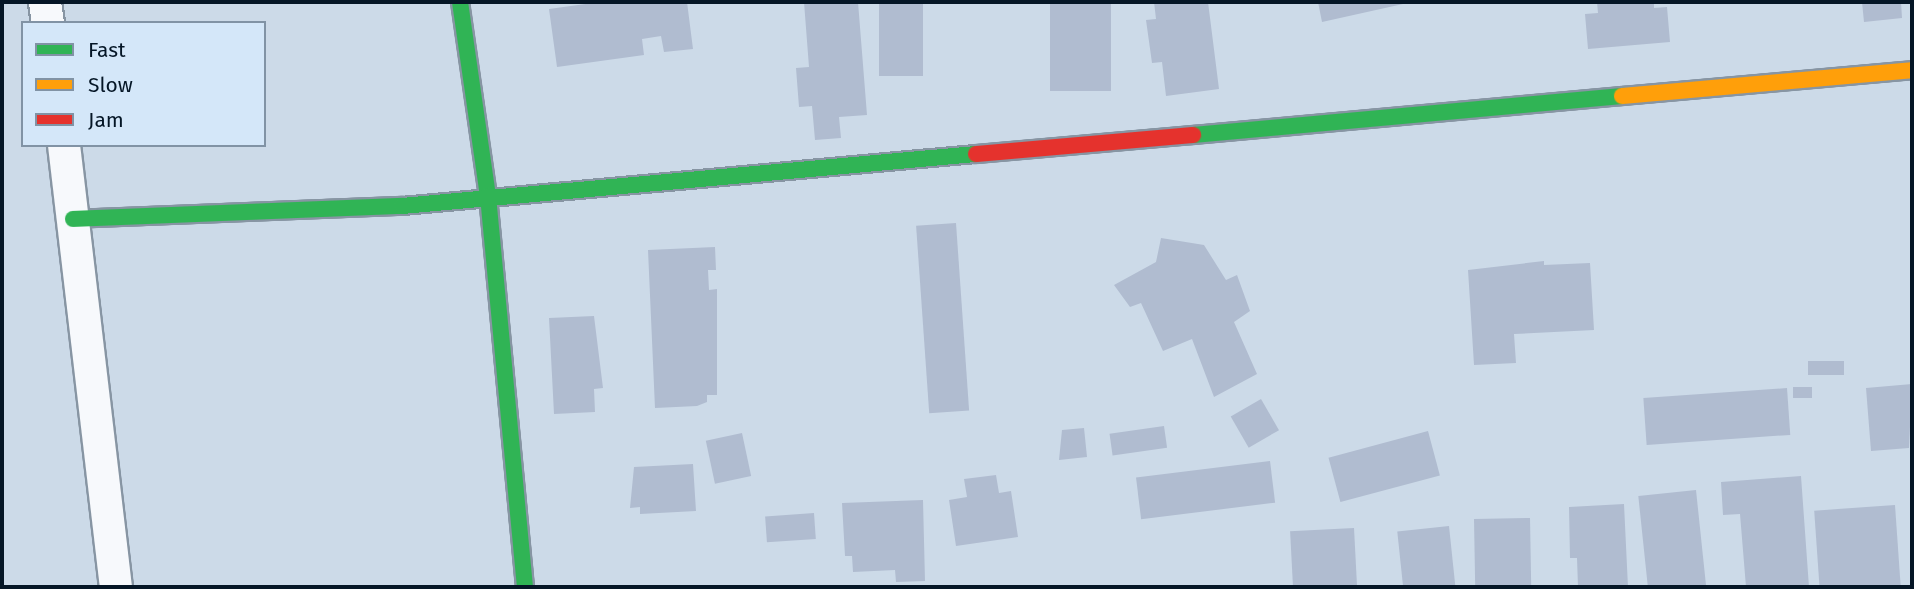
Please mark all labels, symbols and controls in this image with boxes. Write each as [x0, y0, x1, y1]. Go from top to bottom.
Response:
legend [21, 21, 266, 147]
text: Fast [88, 37, 126, 63]
text: Slow [88, 72, 133, 98]
text: Jam [88, 107, 124, 133]

